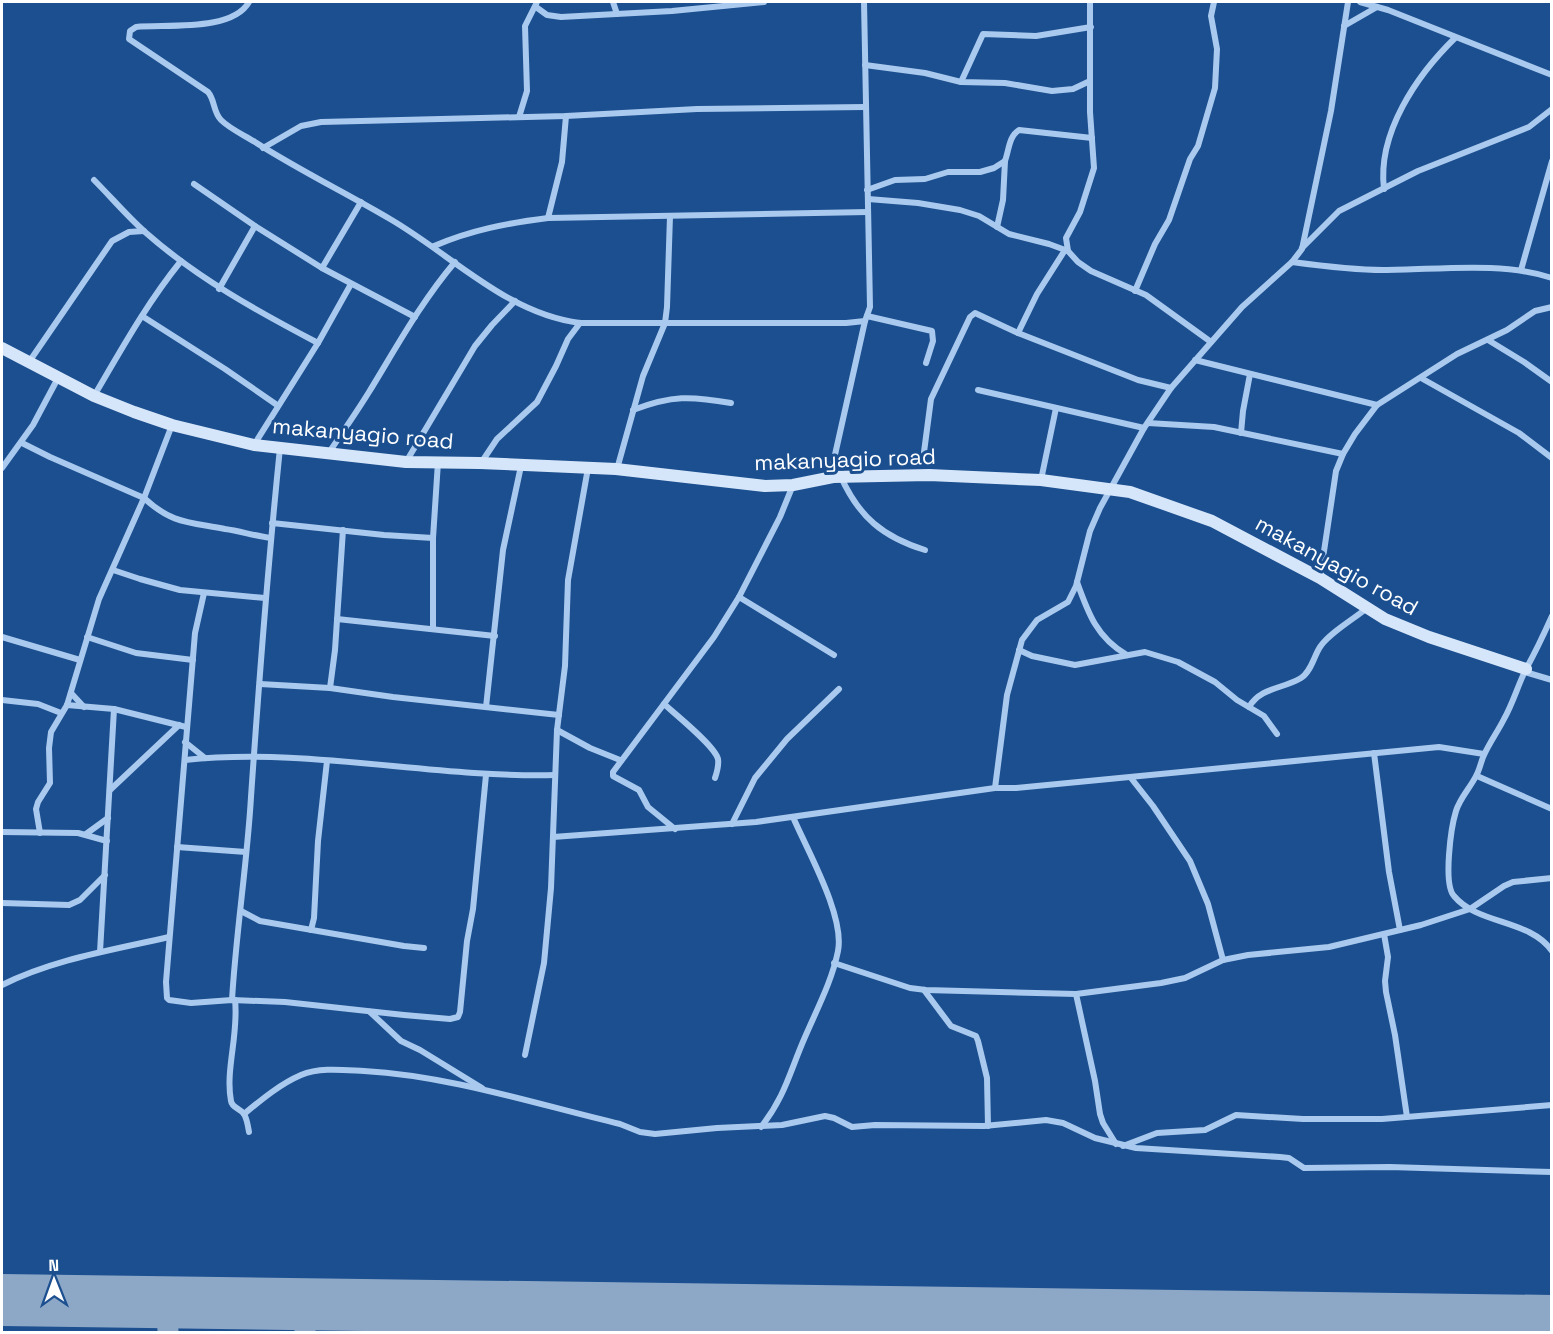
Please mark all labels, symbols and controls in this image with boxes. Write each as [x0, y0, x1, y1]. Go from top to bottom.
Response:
street label: makanyagio road [271, 411, 455, 455]
street label: makanyagio road [754, 442, 936, 476]
street label: makanyagio road [1251, 509, 1423, 621]
north arrow [24, 1250, 84, 1310]
text: N [48, 1255, 59, 1276]

